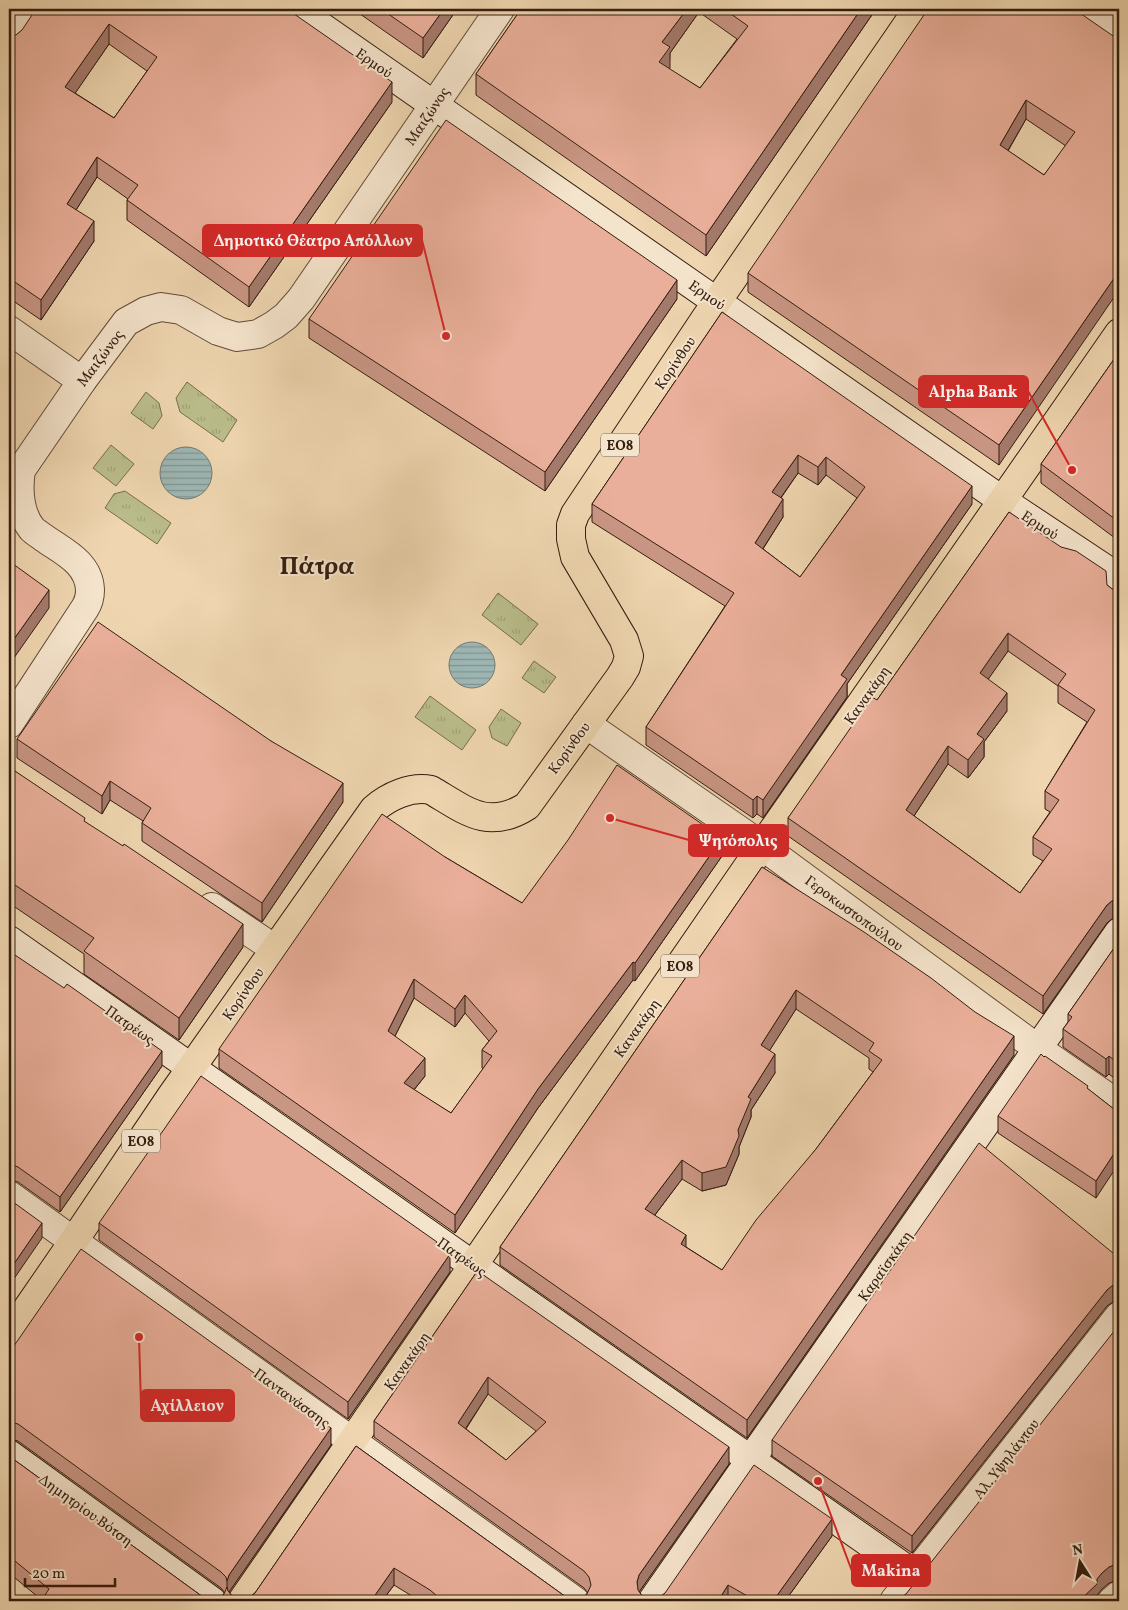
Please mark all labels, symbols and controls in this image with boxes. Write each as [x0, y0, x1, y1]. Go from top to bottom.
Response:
street label: Ερμού [350, 44, 396, 84]
street label: Μαιζώνος [401, 83, 456, 150]
callout: Δημοτικό Θέατρο Απόλλων [203, 225, 422, 256]
text: Δημοτικό Θέατρο Απόλλων [214, 231, 412, 253]
street label: Ερμού [683, 276, 729, 316]
street label: Μαιζώνος [73, 326, 130, 392]
street label: Κορίνθου [651, 333, 702, 395]
callout: Alpha Bank [919, 376, 1028, 407]
text: Alpha Bank [929, 382, 1018, 404]
road number: ΕΟ8 [601, 434, 639, 456]
street label: Ερμού [1016, 506, 1062, 546]
district label: Πάτρα [279, 550, 355, 585]
street label: Κανακάρη [840, 662, 896, 730]
street label: Κορίνθου [544, 718, 596, 779]
callout: Ψητόπολις [689, 825, 788, 856]
text: Ψητόπολις [699, 831, 778, 853]
street label: Γεροκωστοπούλου [800, 871, 907, 957]
road number: ΕΟ8 [661, 954, 699, 978]
street label: Κορίνθου [218, 964, 270, 1026]
street label: Κανακάρη [610, 995, 666, 1063]
street label: Πατρέως [100, 1001, 159, 1051]
road number: ΕΟ8 [122, 1130, 160, 1152]
street label: Καραϊσκάκη [854, 1227, 919, 1307]
street label: Πατρέως [432, 1233, 491, 1283]
street label: Κανακάρη [380, 1328, 436, 1396]
street label: Παντανάσσης [248, 1364, 334, 1434]
callout: Αχίλλειον [141, 1390, 234, 1421]
text: Αχίλλειον [150, 1396, 224, 1418]
street label: Αλ. Υψηλάντου [969, 1415, 1045, 1505]
street label: Δημητρίου Βότση [34, 1470, 137, 1553]
north arrow [1056, 1538, 1106, 1588]
text: N [1071, 1540, 1085, 1561]
scale bar [25, 1555, 115, 1587]
callout: Makina [852, 1555, 930, 1586]
text: Makina [862, 1561, 921, 1583]
text: 20 m [32, 1564, 65, 1585]

